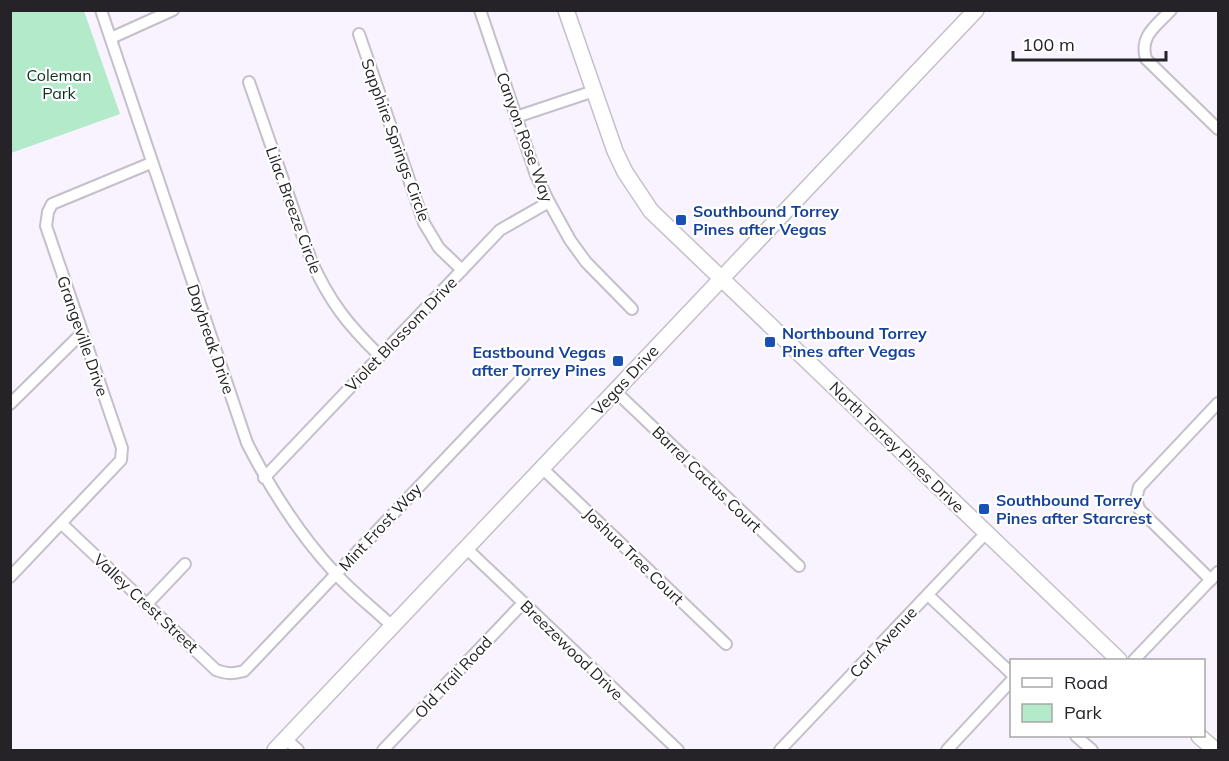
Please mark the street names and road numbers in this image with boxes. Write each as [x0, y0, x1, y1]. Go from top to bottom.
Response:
street label: Sapphire Springs Circle [357, 56, 435, 224]
street label: Canyon Rose Way [492, 69, 558, 205]
street label: Lilac Breeze Circle [262, 144, 326, 276]
street label: Violet Blossom Drive [341, 272, 461, 396]
street label: Grangeville Drive [53, 273, 113, 399]
street label: Daybreak Drive [183, 282, 239, 396]
street label: Vegas Drive [587, 341, 663, 419]
street label: North Torrey Pines Drive [825, 377, 969, 517]
street label: Barrel Cactus Court [648, 422, 766, 537]
street label: Mint Frost Way [334, 479, 426, 575]
street label: Joshua Tree Court [580, 503, 688, 609]
street label: Valley Crest Street [89, 549, 203, 657]
street label: Breezewood Drive [516, 596, 628, 704]
street label: Carl Avenue [845, 602, 921, 682]
street label: Old Trail Road [410, 632, 496, 722]

